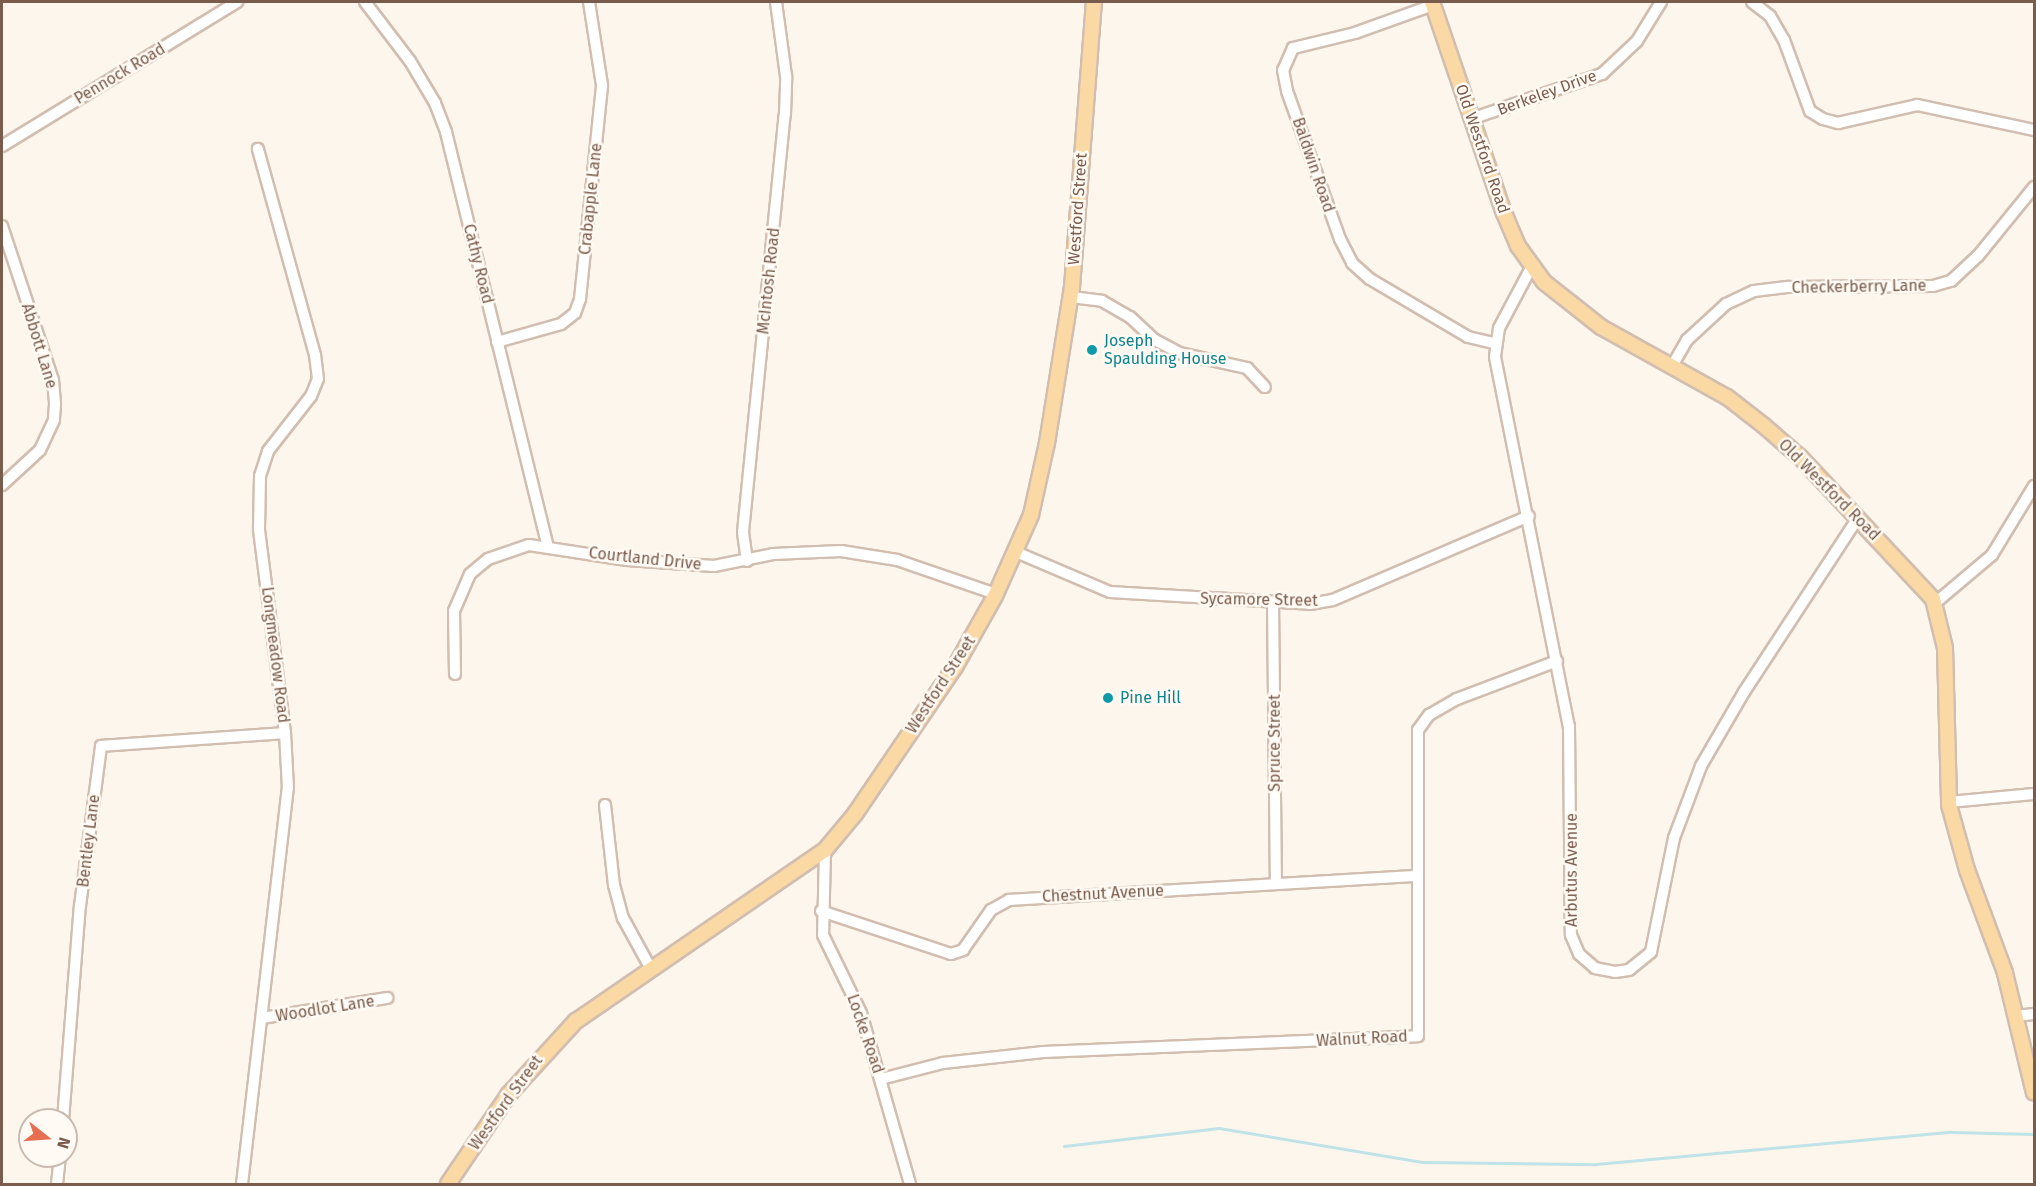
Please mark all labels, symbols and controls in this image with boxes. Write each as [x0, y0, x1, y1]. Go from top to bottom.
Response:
street label: Pennock Road [71, 39, 169, 109]
street label: Berkeley Drive [1495, 66, 1599, 120]
street label: Old Westford Road [1451, 82, 1513, 216]
street label: Baldwin Road [1288, 115, 1338, 215]
street label: Crabapple Lane [576, 142, 606, 256]
street label: Westford Street [1065, 152, 1091, 266]
street label: Cathy Road [459, 222, 497, 306]
street label: McIntosh Road [754, 227, 784, 335]
street label: Checkerberry Lane [1791, 276, 1927, 298]
street label: Abbott Lane [17, 301, 61, 391]
place label: Joseph Spaulding House [1104, 331, 1226, 369]
marker: Joseph Spaulding House [1085, 343, 1099, 357]
street label: Old Westford Road [1774, 435, 1884, 545]
street label: Courtland Drive [588, 544, 702, 574]
street label: Longmeadow Road [257, 586, 293, 724]
street label: Sycamore Street [1200, 589, 1318, 611]
street label: Westford Street [902, 633, 980, 737]
place label: Pine Hill [1120, 688, 1181, 708]
marker: Pine Hill [1101, 691, 1115, 705]
street label: Spruce Street [1265, 694, 1285, 792]
street label: Bentley Lane [74, 793, 104, 889]
street label: Arbutus Avenue [1562, 813, 1582, 927]
street label: Chestnut Avenue [1042, 881, 1164, 907]
street label: Woodlot Lane [274, 992, 376, 1026]
street label: Locke Road [842, 992, 888, 1076]
street label: Walnut Road [1316, 1027, 1408, 1051]
street label: Westford Street [465, 1052, 547, 1154]
north arrow [18, 1108, 78, 1168]
text: N [53, 1135, 74, 1151]

